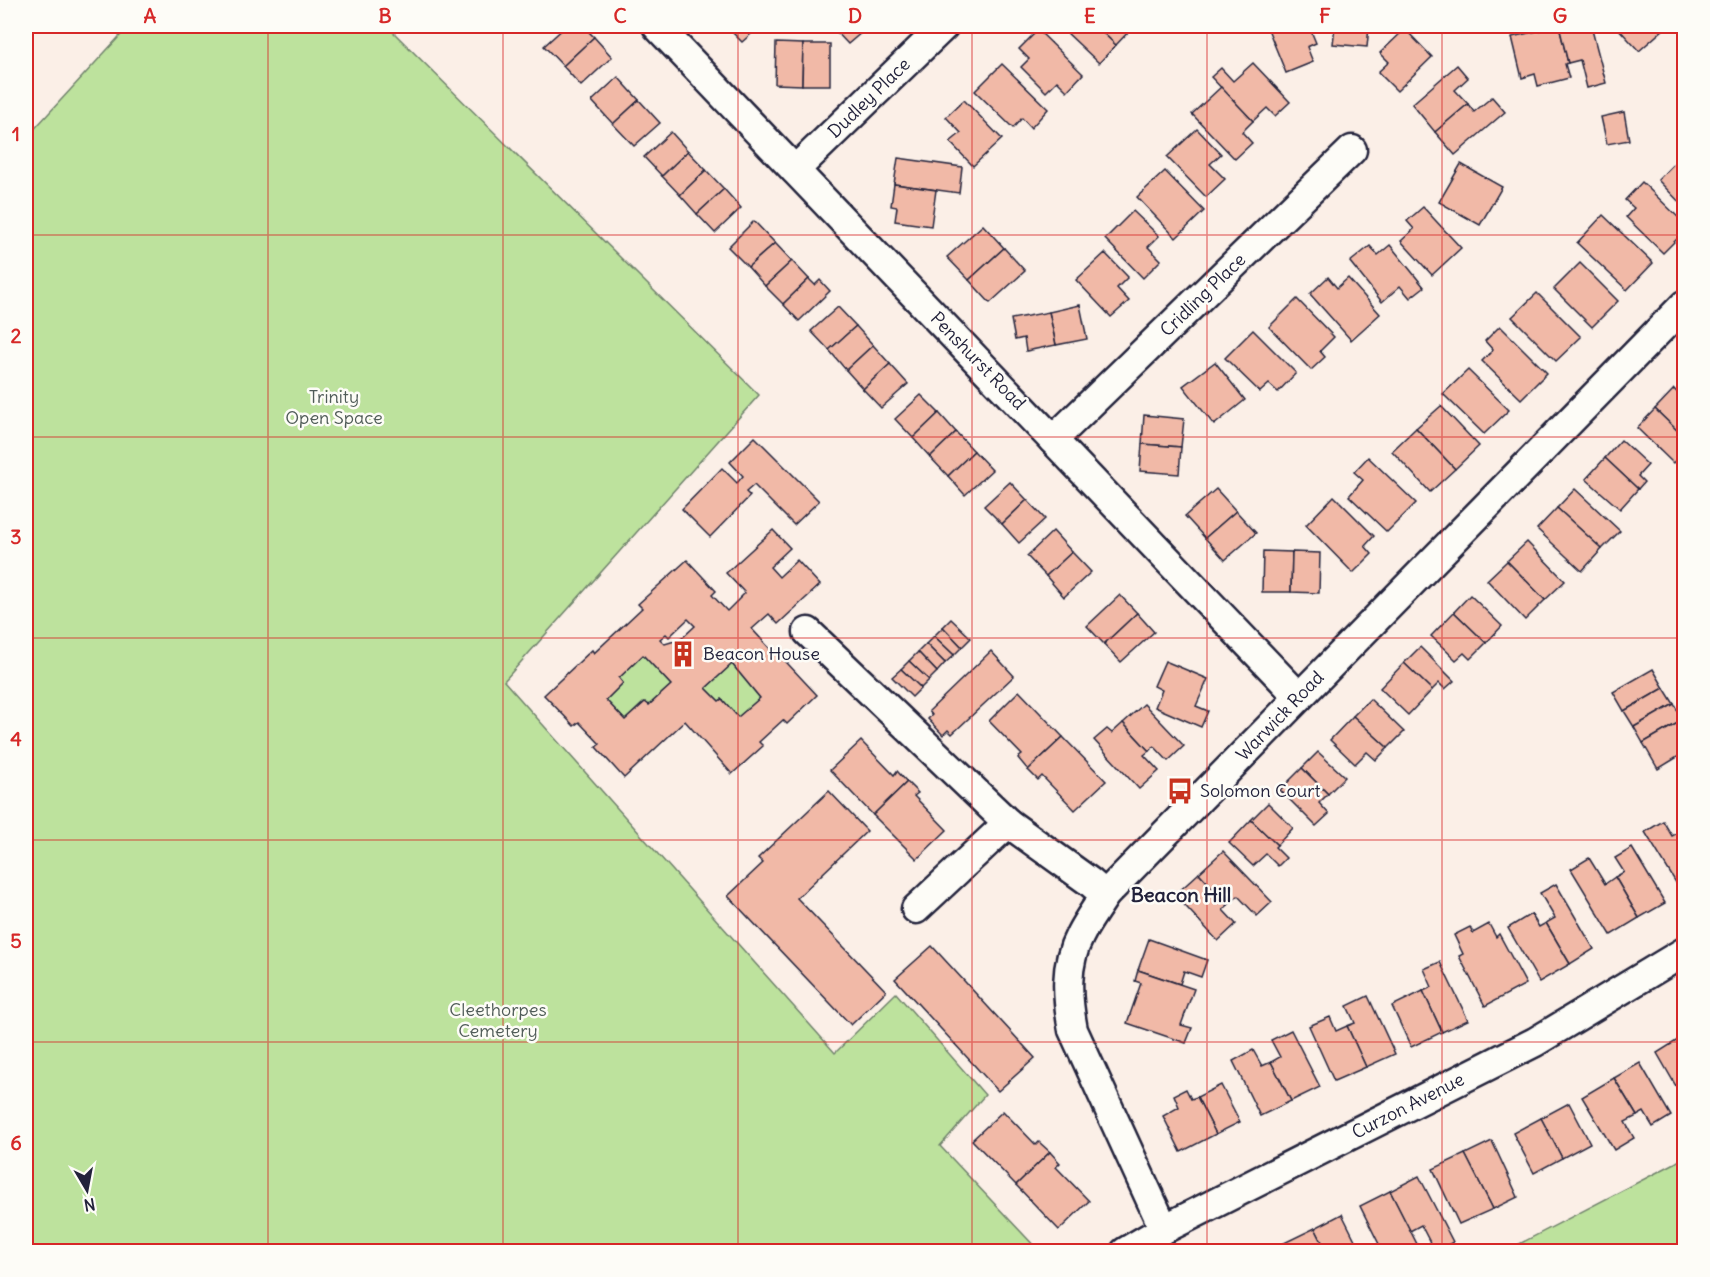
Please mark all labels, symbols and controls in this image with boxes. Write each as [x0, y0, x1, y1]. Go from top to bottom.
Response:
text: A [144, 3, 157, 28]
text: B [378, 3, 392, 28]
text: C [613, 3, 627, 28]
text: D [848, 3, 862, 28]
text: E [1084, 3, 1096, 28]
text: F [1319, 3, 1331, 28]
text: G [1553, 3, 1567, 28]
street label: Dudley Place [823, 53, 915, 143]
text: 1 [12, 121, 20, 146]
street label: Cridling Place [1155, 248, 1250, 341]
street label: Penshurst Road [926, 307, 1031, 415]
text: 2 [11, 323, 22, 348]
park label: Trinity Open Space [285, 385, 383, 429]
text: 3 [10, 524, 22, 549]
building icon: Beacon House [668, 639, 698, 669]
place label: Beacon House [703, 642, 820, 665]
street label: Warwick Road [1231, 665, 1329, 766]
text: 4 [10, 726, 22, 751]
bus stop icon: Solomon Court [1165, 776, 1195, 806]
place label: Solomon Court [1200, 779, 1321, 802]
district label: Beacon Hill [1131, 882, 1231, 907]
text: 5 [10, 928, 22, 953]
park label: Cleethorpes Cemetery [449, 998, 547, 1042]
street label: Curzon Avenue [1348, 1067, 1468, 1144]
text: 6 [10, 1130, 22, 1155]
north arrow [57, 1160, 117, 1220]
text: N [82, 1194, 97, 1216]

